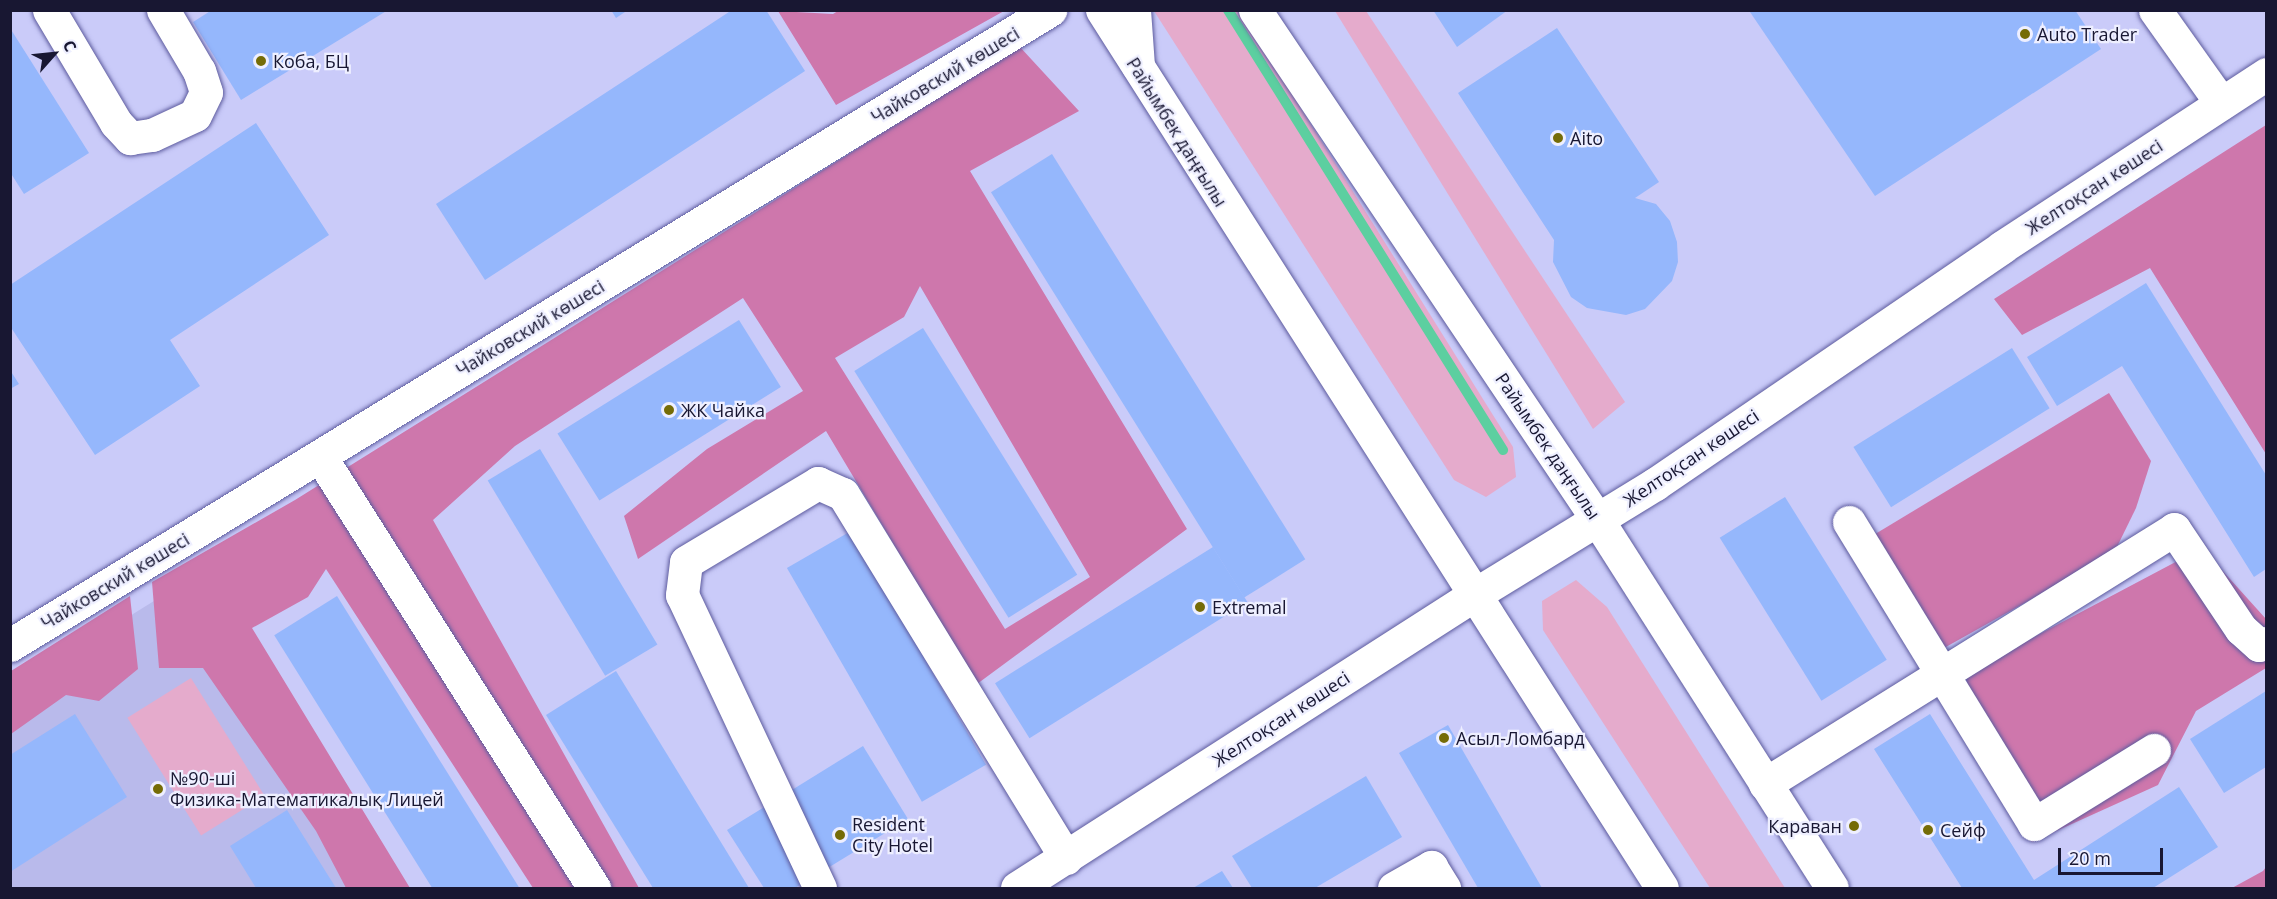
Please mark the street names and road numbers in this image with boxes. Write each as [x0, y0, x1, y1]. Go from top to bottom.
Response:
street label: Чайковский көшесі [867, 22, 1023, 128]
street label: Райымбек даңғылы [1122, 53, 1232, 211]
street label: Желтоқсан көшесі [2022, 135, 2166, 239]
street label: Чайковский көшесі [452, 275, 608, 381]
street label: Райымбек даңғылы [1491, 369, 1605, 523]
street label: Желтоқсан көшесі [1619, 405, 1763, 511]
street label: Чайковский көшесі [37, 528, 193, 634]
street label: Желтоқсан көшесі [1209, 667, 1353, 771]

